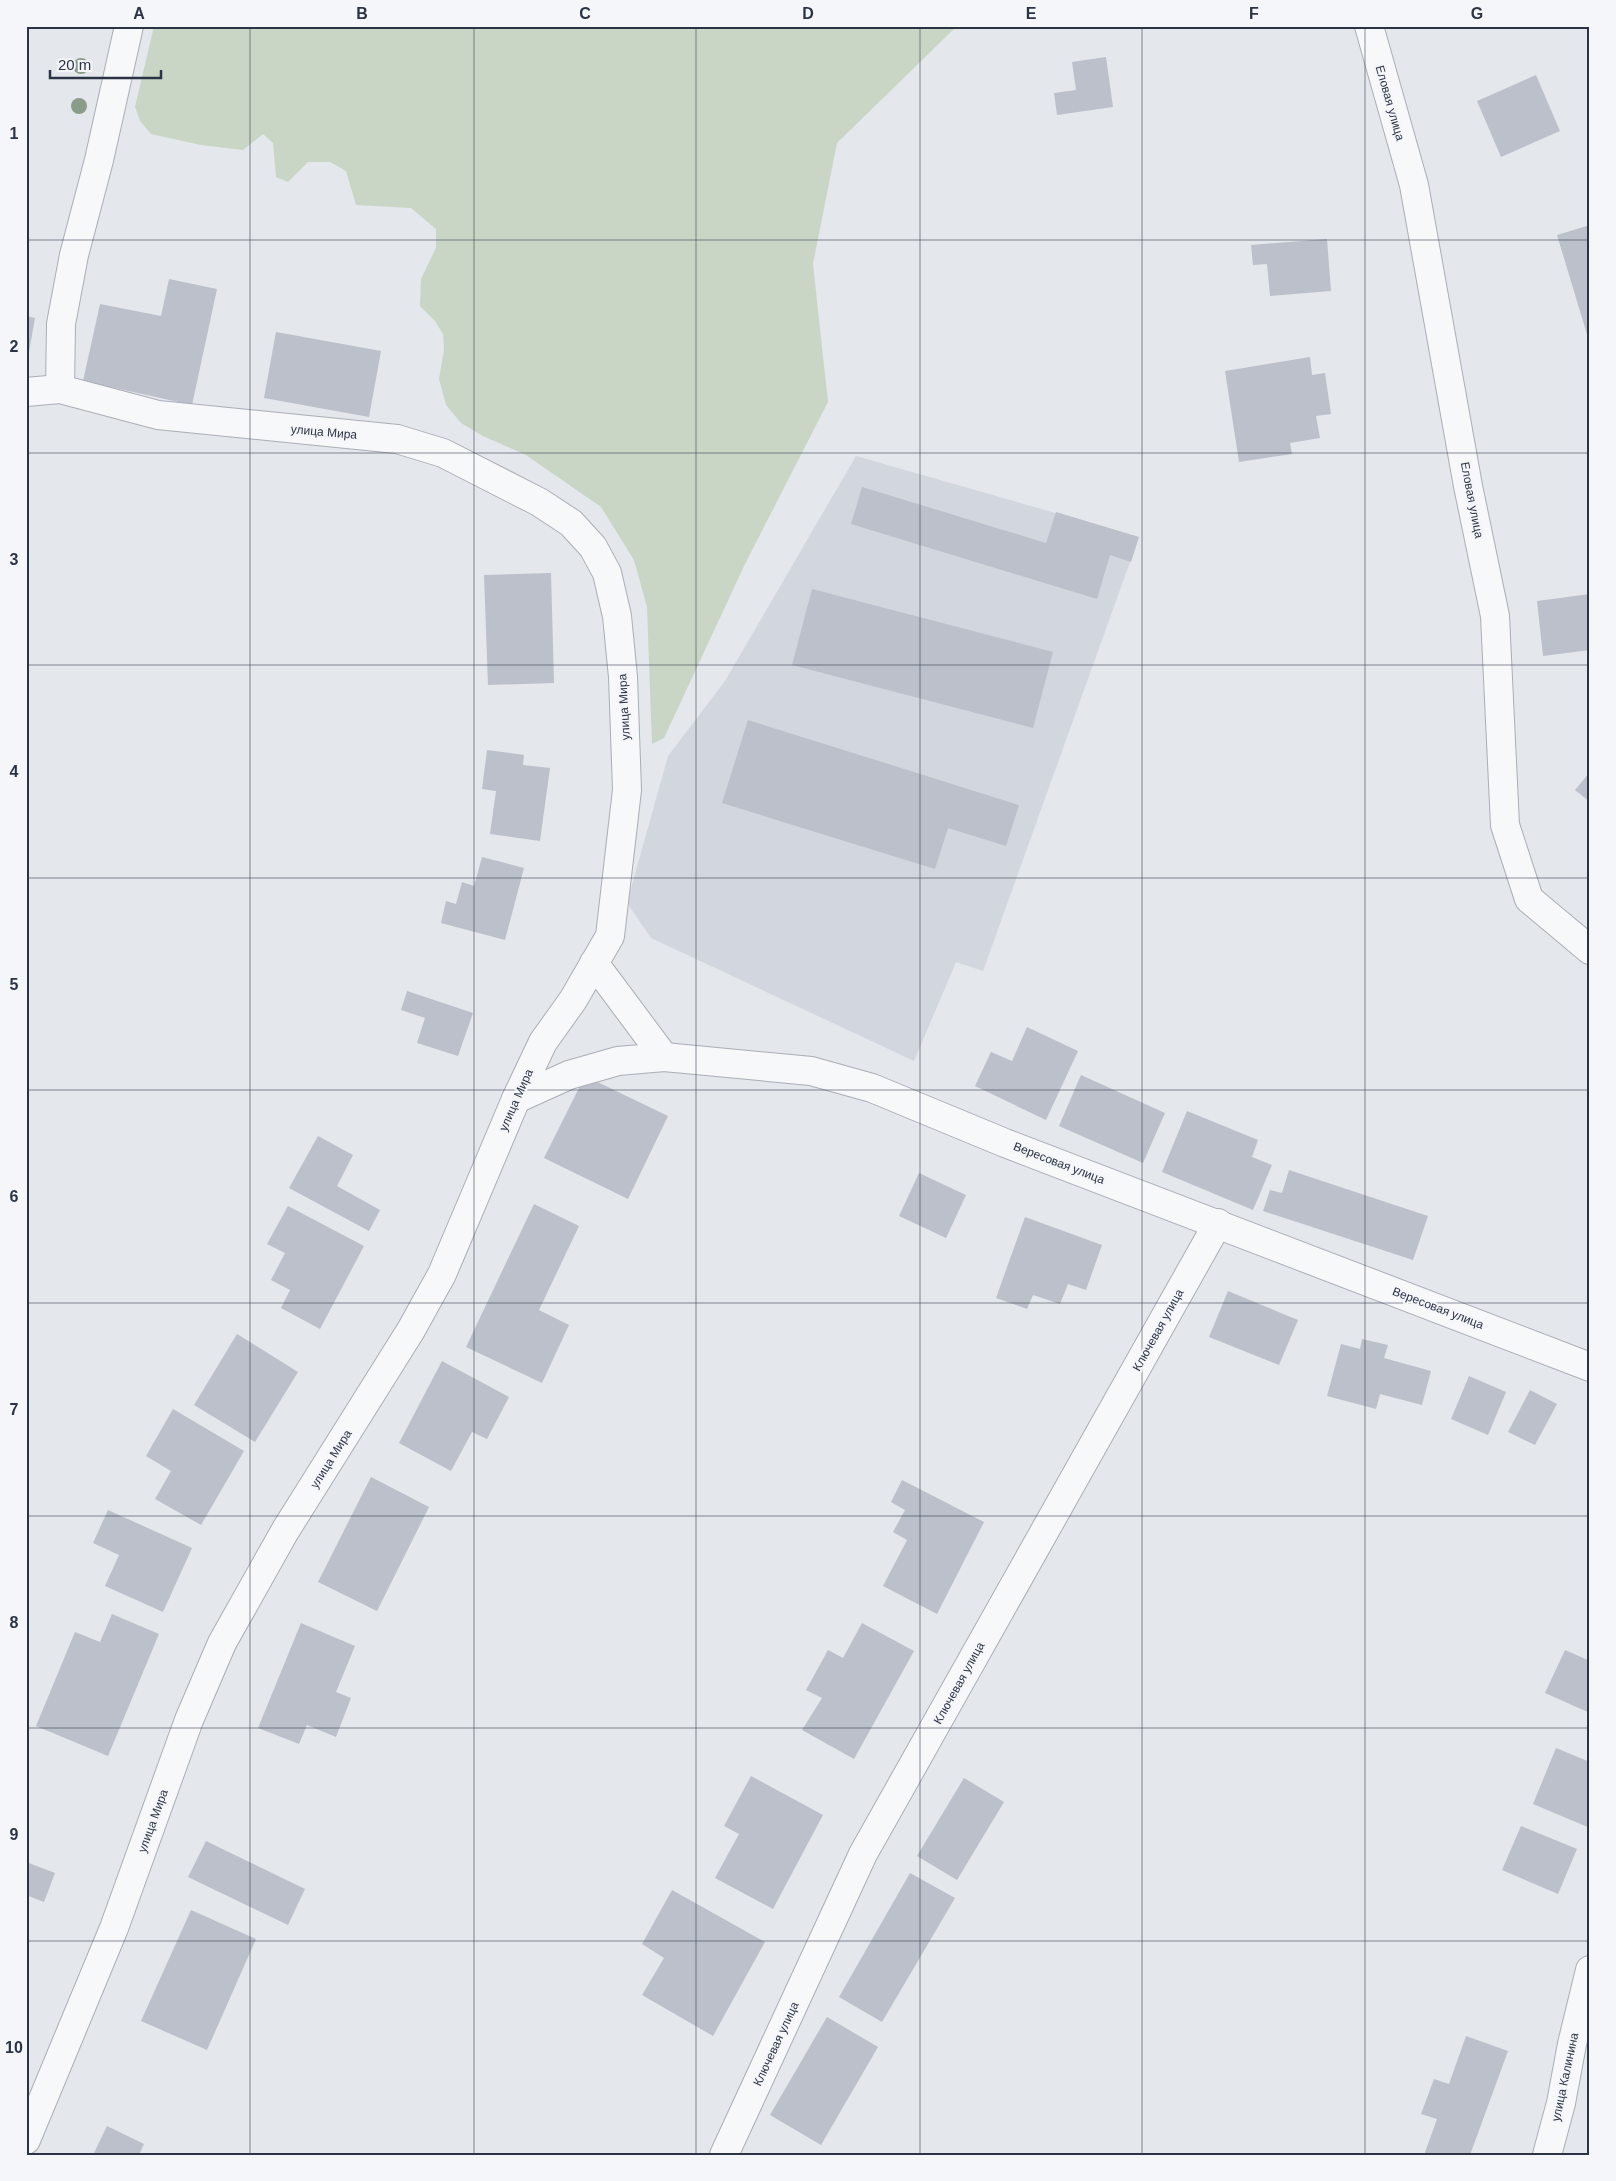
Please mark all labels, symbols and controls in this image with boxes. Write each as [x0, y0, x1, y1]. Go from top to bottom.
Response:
text: A [133, 5, 145, 22]
text: B [356, 5, 368, 22]
text: C [579, 5, 591, 22]
text: D [802, 5, 814, 22]
text: E [1026, 5, 1037, 22]
text: F [1249, 5, 1259, 22]
text: G [1471, 5, 1483, 22]
scale bar [50, 48, 161, 80]
text: 20 m [58, 56, 91, 73]
street label: Еловая улица [1373, 64, 1408, 143]
text: 1 [10, 125, 19, 142]
text: 2 [10, 338, 19, 355]
street label: улица Мира [290, 422, 358, 442]
street label: Еловая улица [1458, 461, 1486, 540]
text: 3 [10, 551, 19, 568]
street label: улица Мира [615, 673, 633, 741]
text: 4 [10, 763, 19, 780]
text: 5 [10, 976, 19, 993]
street label: улица Мира [496, 1067, 536, 1133]
street label: Вересовая улица [1011, 1139, 1107, 1187]
text: 6 [10, 1188, 19, 1205]
street label: Вересовая улица [1390, 1284, 1486, 1332]
street label: Ключевая улица [1130, 1286, 1186, 1373]
text: 7 [10, 1401, 19, 1418]
street label: улица Мира [307, 1427, 355, 1491]
text: 8 [10, 1614, 19, 1631]
street label: Ключевая улица [931, 1639, 987, 1726]
street label: улица Мира [135, 1787, 171, 1855]
text: 9 [10, 1826, 19, 1843]
street label: Ключевая улица [750, 1999, 802, 2088]
street label: улица Калинина [1549, 2031, 1581, 2123]
text: 10 [5, 2039, 23, 2056]

